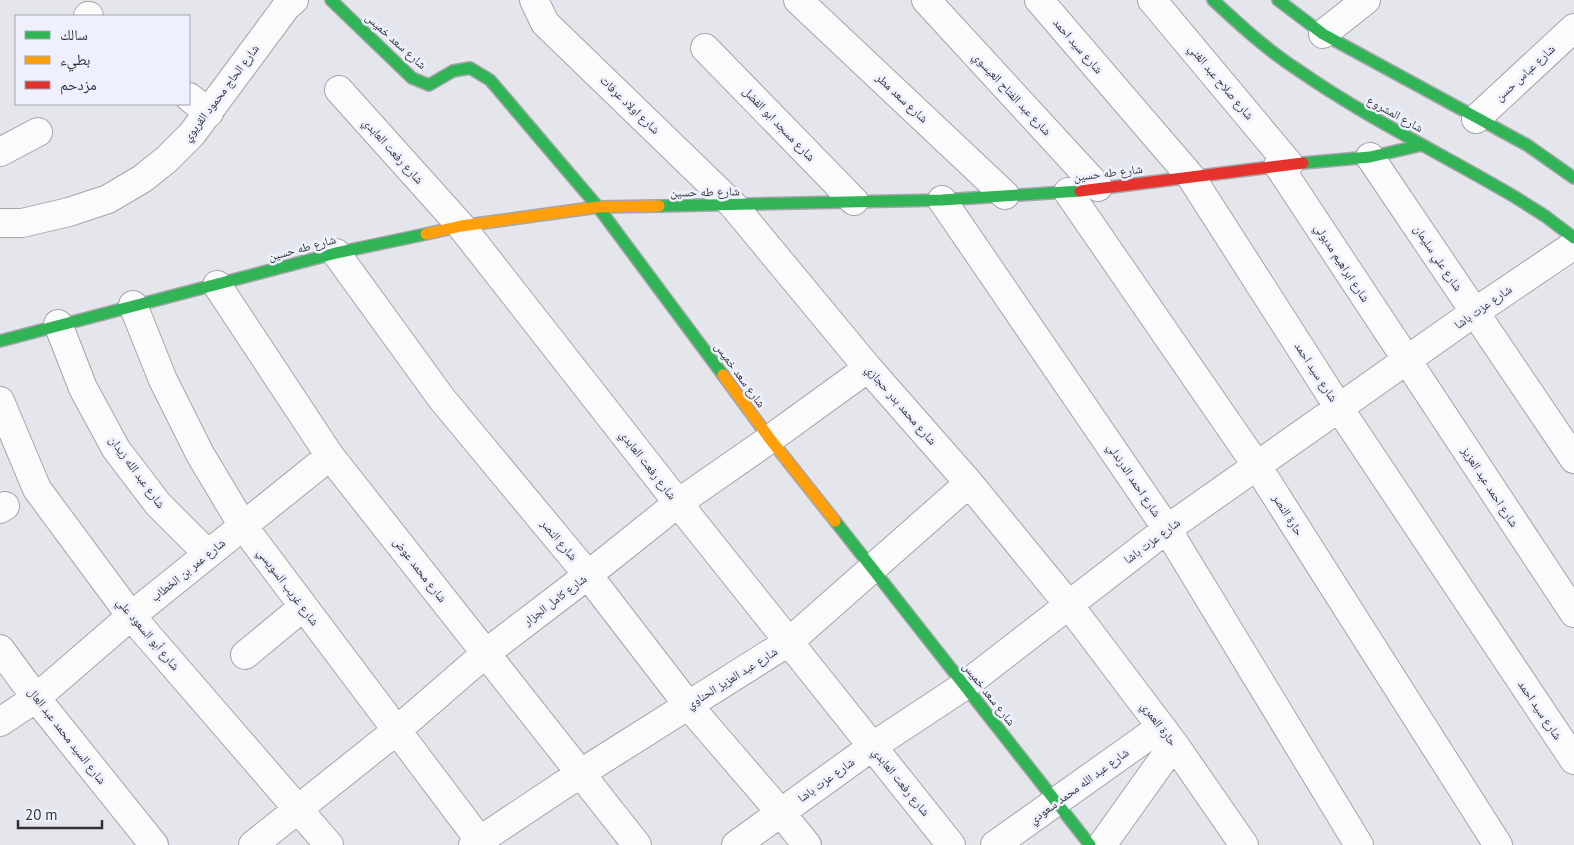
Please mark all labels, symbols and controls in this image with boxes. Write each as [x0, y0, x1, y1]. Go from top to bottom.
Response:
street label: شارع سعد خميس [362, 9, 430, 73]
legend [15, 15, 190, 105]
street label: شارع سيد احمد [1050, 15, 1106, 77]
text: سالك [60, 25, 88, 44]
street label: شارع الحاج محمود القريوي [179, 41, 264, 146]
street label: شارع صلاح عبد الغني [1183, 41, 1257, 125]
street label: شارع عباس حسن [1492, 41, 1559, 105]
street label: شارع عبد الفتاح العيسوي [968, 49, 1055, 141]
text: بطيء [60, 50, 90, 72]
street label: شارع سعد مطر [872, 69, 932, 126]
street label: شارع اولاد عرفات [597, 72, 663, 138]
text: مزدحم [60, 75, 97, 95]
street label: شارع مسجد ابو الفضل [739, 83, 819, 165]
street label: شارع المشروع [1364, 92, 1426, 136]
street label: شارع رفعت العابدي [358, 115, 427, 189]
street label: شارع طه حسين [1073, 161, 1144, 185]
street label: شارع طه حسين [670, 183, 740, 201]
street label: شارع ابراهيم مدبولي [1309, 221, 1373, 307]
street label: شارع علي سليمان [1408, 222, 1466, 295]
street label: شارع طه حسين [266, 231, 338, 265]
street label: شارع عزت باشا [1451, 281, 1515, 333]
street label: شارع سعد خميس [711, 339, 769, 411]
street label: شارع سيد احمد [1291, 339, 1341, 405]
street label: شارع محمد بدر حجازي [860, 362, 940, 450]
street label: شارع رفعت العابدي [614, 427, 680, 504]
street label: شارع عبد الله زيدان [105, 433, 169, 511]
street label: شارع احمد الدرندلي [1102, 440, 1165, 521]
street label: شارع احمد عبد العزيز [1457, 443, 1522, 530]
street label: حارة النصر [1269, 490, 1307, 539]
street label: شارع عزت باشا [1121, 514, 1184, 567]
street label: شارع النصر [536, 515, 581, 564]
street label: شارع محمد عوض [390, 534, 450, 606]
street label: شارع عمر بن الخطاب [147, 535, 229, 605]
street label: شارع غريب السويسي [252, 545, 323, 630]
street label: شارع كامل الجزار [519, 571, 590, 630]
street label: شارع أبو السعود علي [111, 594, 183, 675]
street label: شارع عبد العزيز الحناوي [683, 643, 782, 714]
street label: شارع سعد خميس [959, 659, 1019, 729]
street label: شارع سيد احمد [1514, 677, 1566, 743]
street label: شارع السيد محمد عبد العال [24, 684, 110, 788]
street label: حارة العمري [1136, 699, 1181, 751]
street label: شارع عبد الله محمد سعودي [1026, 744, 1133, 829]
street label: شارع رفعت العابدي [867, 745, 934, 821]
street label: شارع عزت باشا [794, 754, 858, 806]
scale bar [18, 798, 101, 830]
text: 20 m [25, 805, 58, 824]

